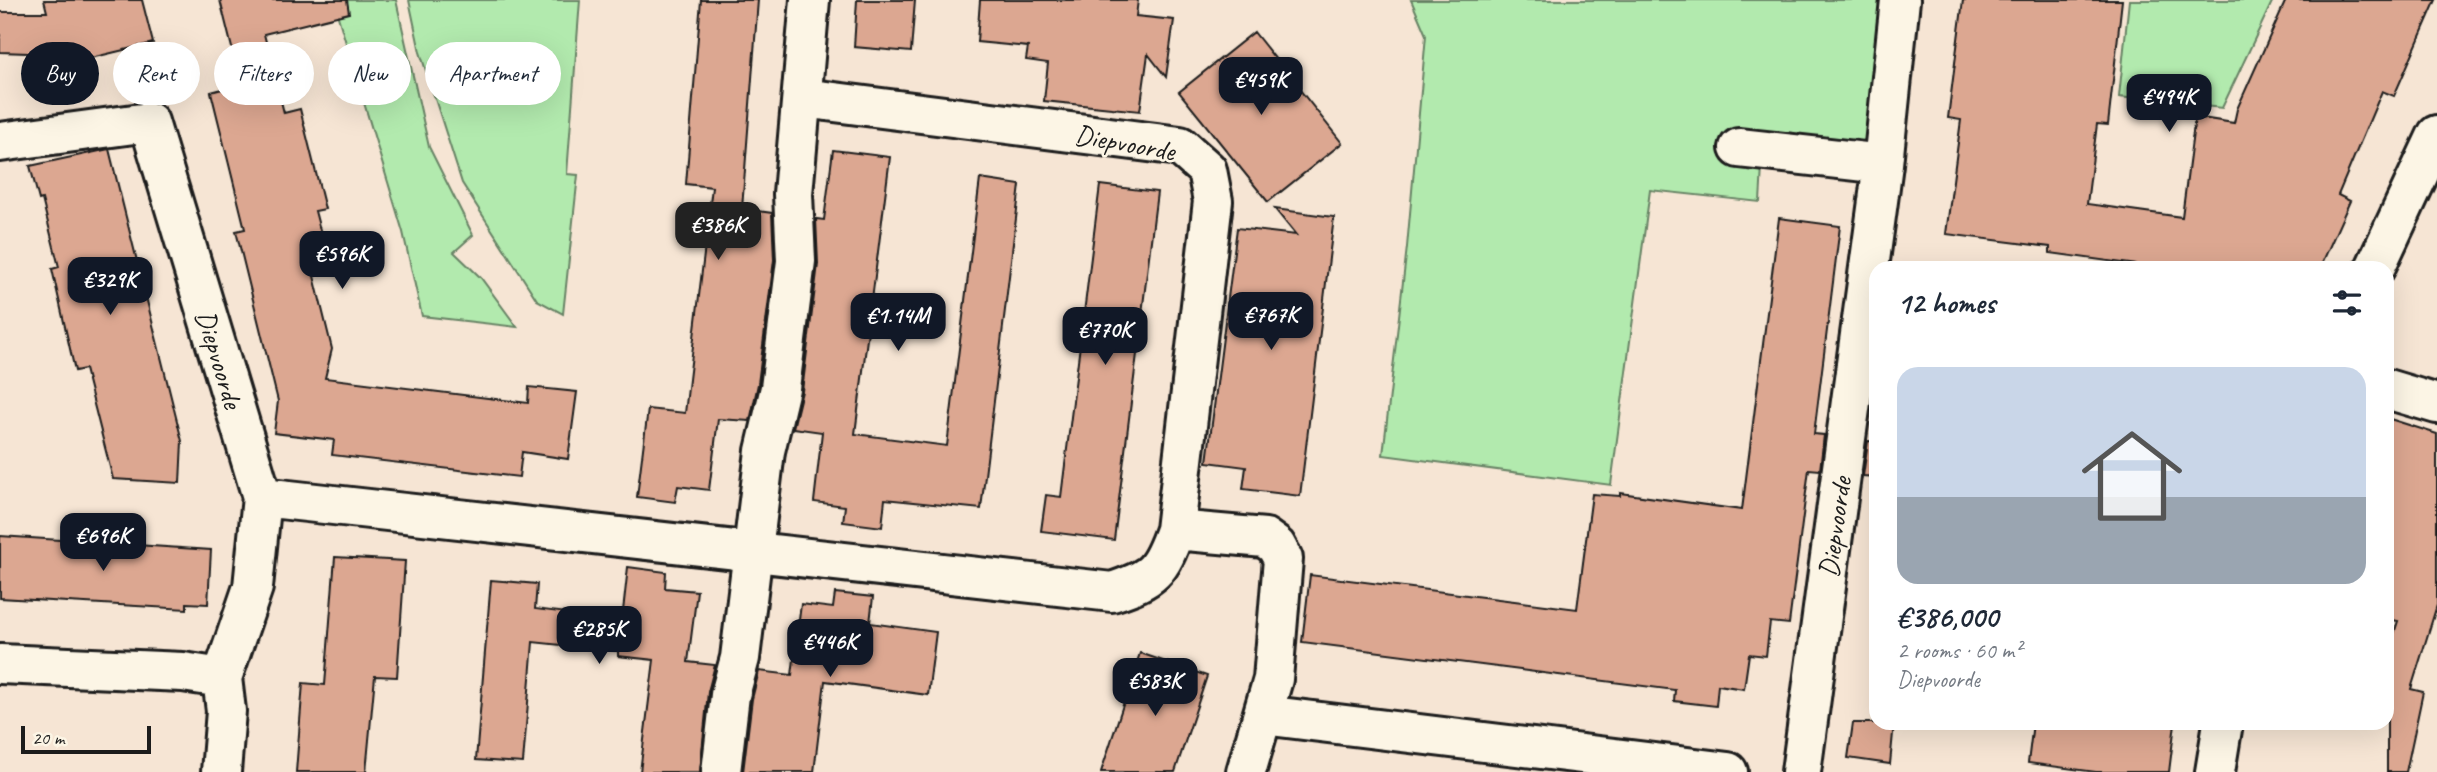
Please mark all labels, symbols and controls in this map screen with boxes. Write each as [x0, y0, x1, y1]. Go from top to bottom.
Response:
chip: Buy [21, 42, 99, 105]
chip: Rent [113, 42, 200, 105]
chip: Filters [214, 42, 314, 105]
chip: New [328, 42, 411, 105]
chip: Apartment [425, 42, 561, 105]
pin: €459K [1212, 58, 1310, 117]
text: €459K [1235, 65, 1287, 94]
pin: €494K [2120, 74, 2218, 134]
text: €494K [2143, 82, 2195, 111]
street label: Diepvoorde [1072, 117, 1179, 169]
pin: €386K [669, 202, 767, 262]
text: €386K [691, 210, 745, 239]
pin: €596K [293, 232, 391, 291]
text: €596K [316, 239, 368, 268]
pin: €329K [61, 258, 159, 317]
text: €329K [84, 265, 136, 294]
text: 12 homes [1897, 284, 1995, 322]
icon: filters [2328, 284, 2366, 322]
pin: €767K [1222, 292, 1320, 352]
pin: €1.14M [841, 294, 955, 353]
text: €767K [1244, 300, 1298, 329]
text: €1.14M [867, 301, 929, 330]
street label: Diepvoorde [188, 306, 252, 414]
pin: €770K [1056, 308, 1154, 367]
text: €770K [1079, 315, 1131, 344]
icon: home [2069, 413, 2195, 539]
street label: Diepvoorde [1810, 473, 1859, 579]
pin: €696K [54, 514, 152, 573]
text: €696K [76, 521, 130, 550]
text: €386,000 [1897, 598, 1998, 636]
pin: €285K [550, 606, 648, 666]
text: €285K [573, 614, 625, 643]
pin: €446K [781, 620, 879, 679]
text: €446K [803, 627, 857, 656]
text: 2 rooms · 60 m² [1897, 636, 2021, 665]
pin: €583K [1106, 658, 1204, 718]
text: Diepvoorde [1897, 665, 1980, 694]
text: €583K [1129, 666, 1181, 695]
scale bar [21, 723, 150, 755]
text: 20 m [32, 726, 64, 750]

